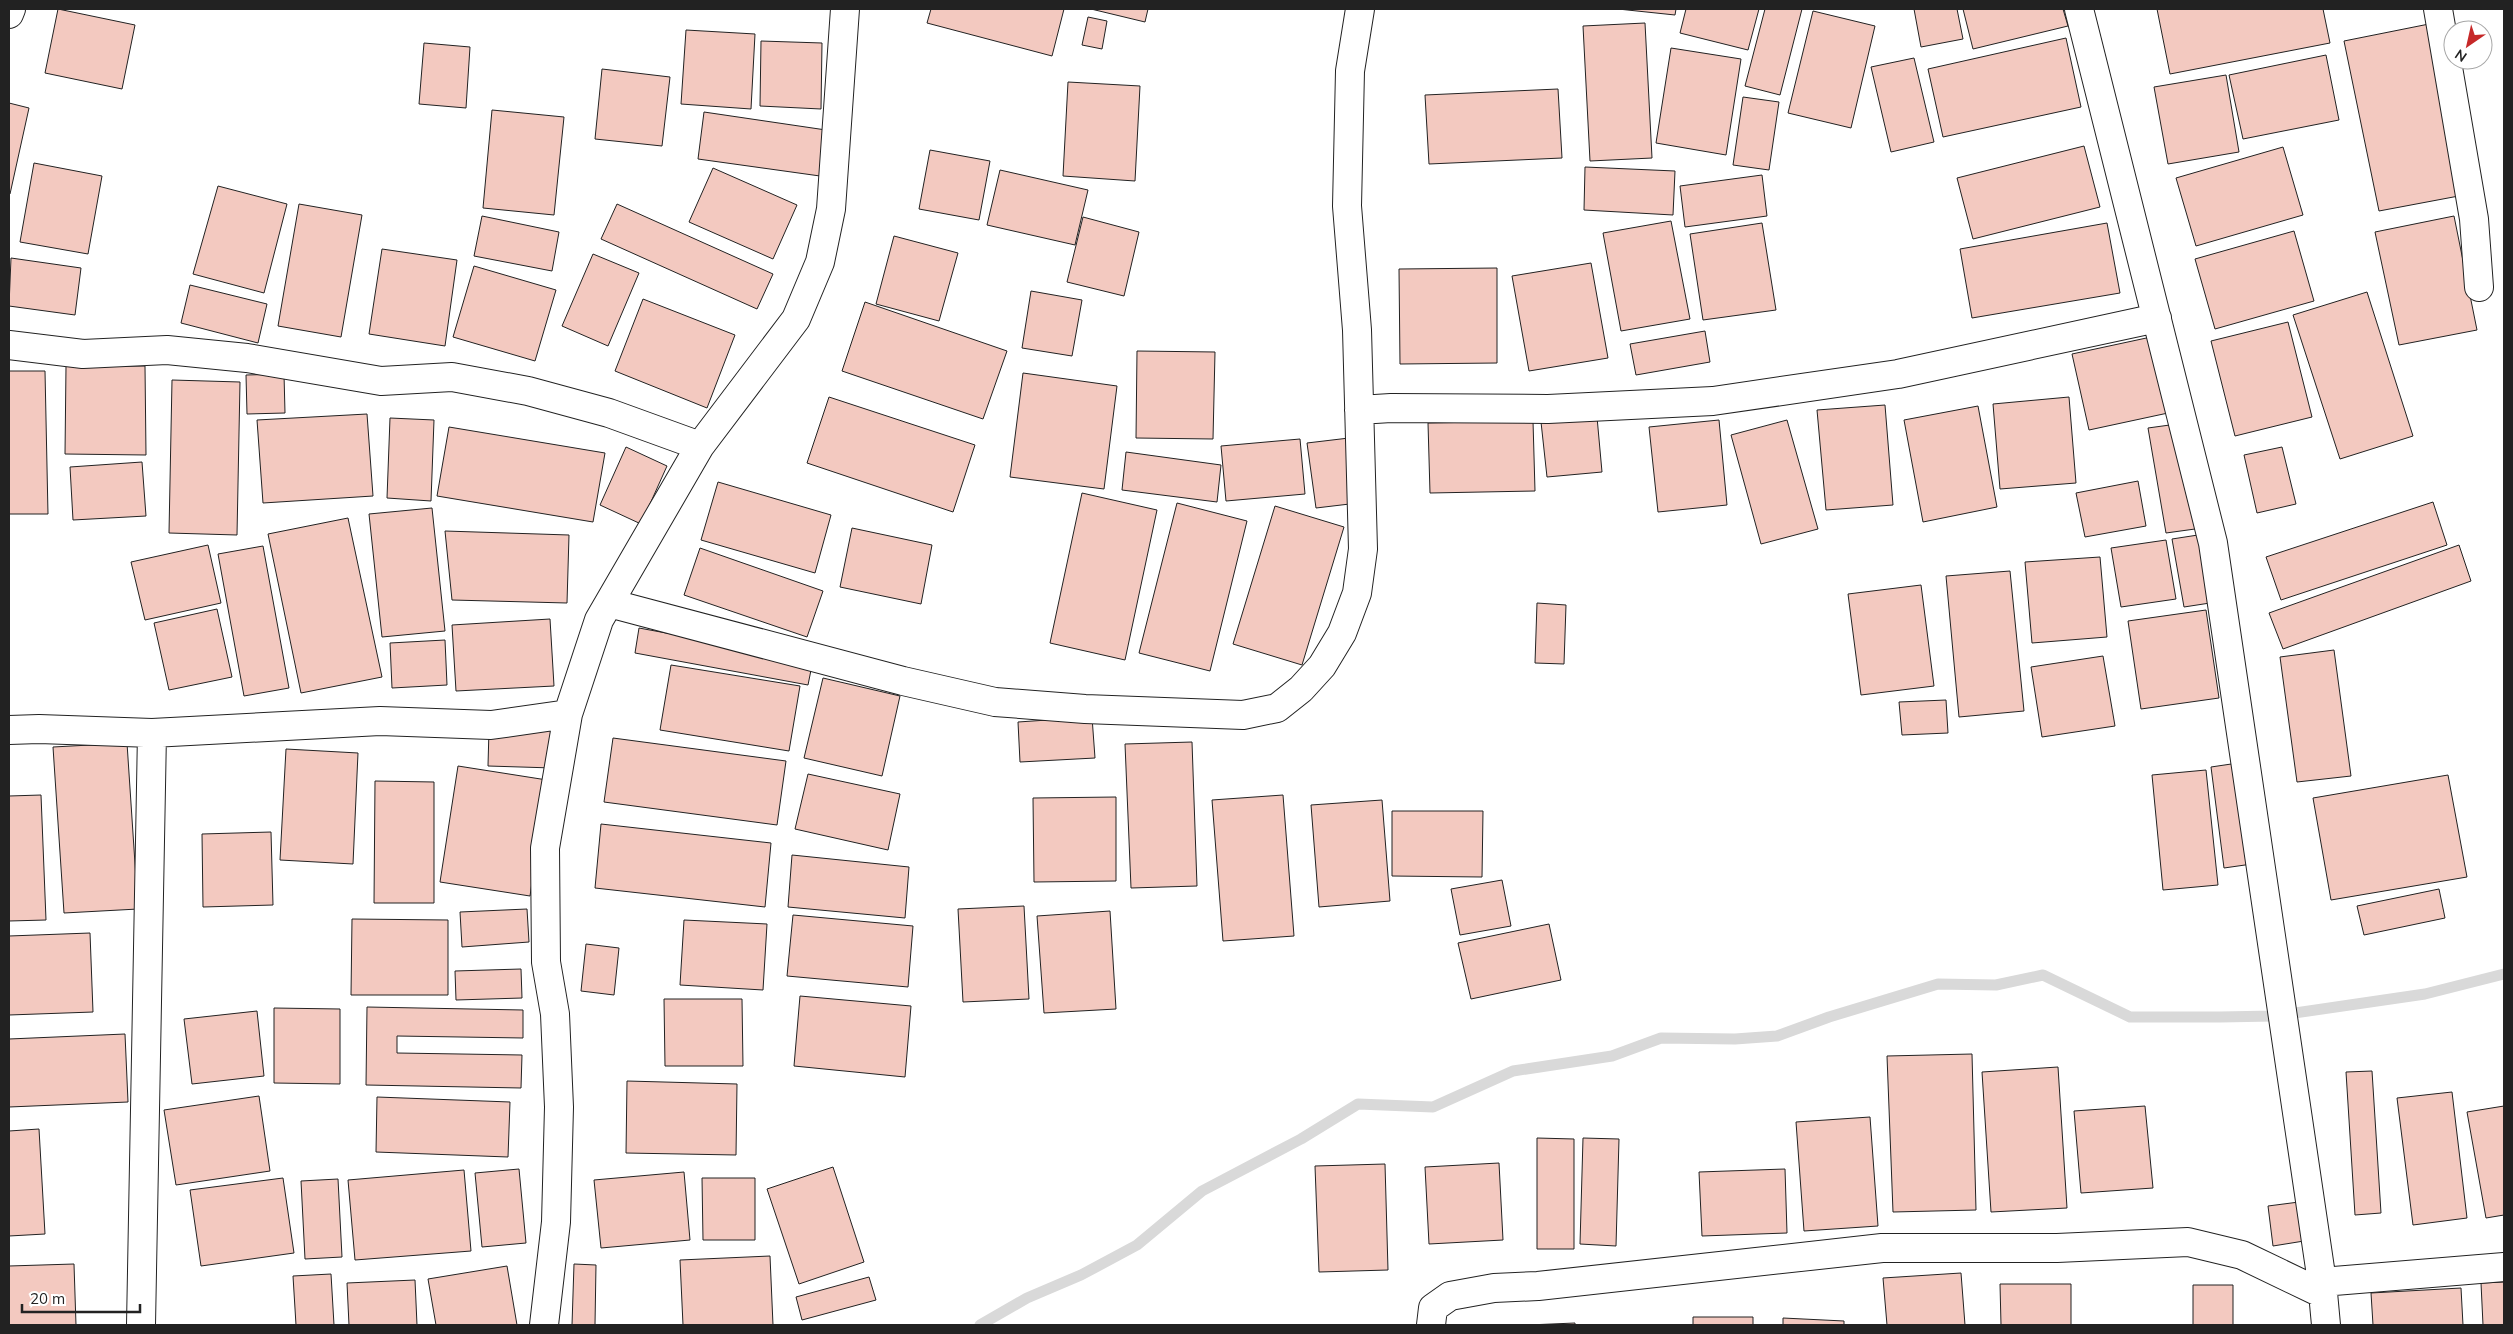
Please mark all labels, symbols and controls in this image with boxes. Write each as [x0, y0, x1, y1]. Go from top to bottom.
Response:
north arrow [2443, 20, 2493, 70]
text: N [2451, 45, 2470, 66]
scale bar [22, 1282, 140, 1314]
text: 20 m [30, 1289, 65, 1308]

